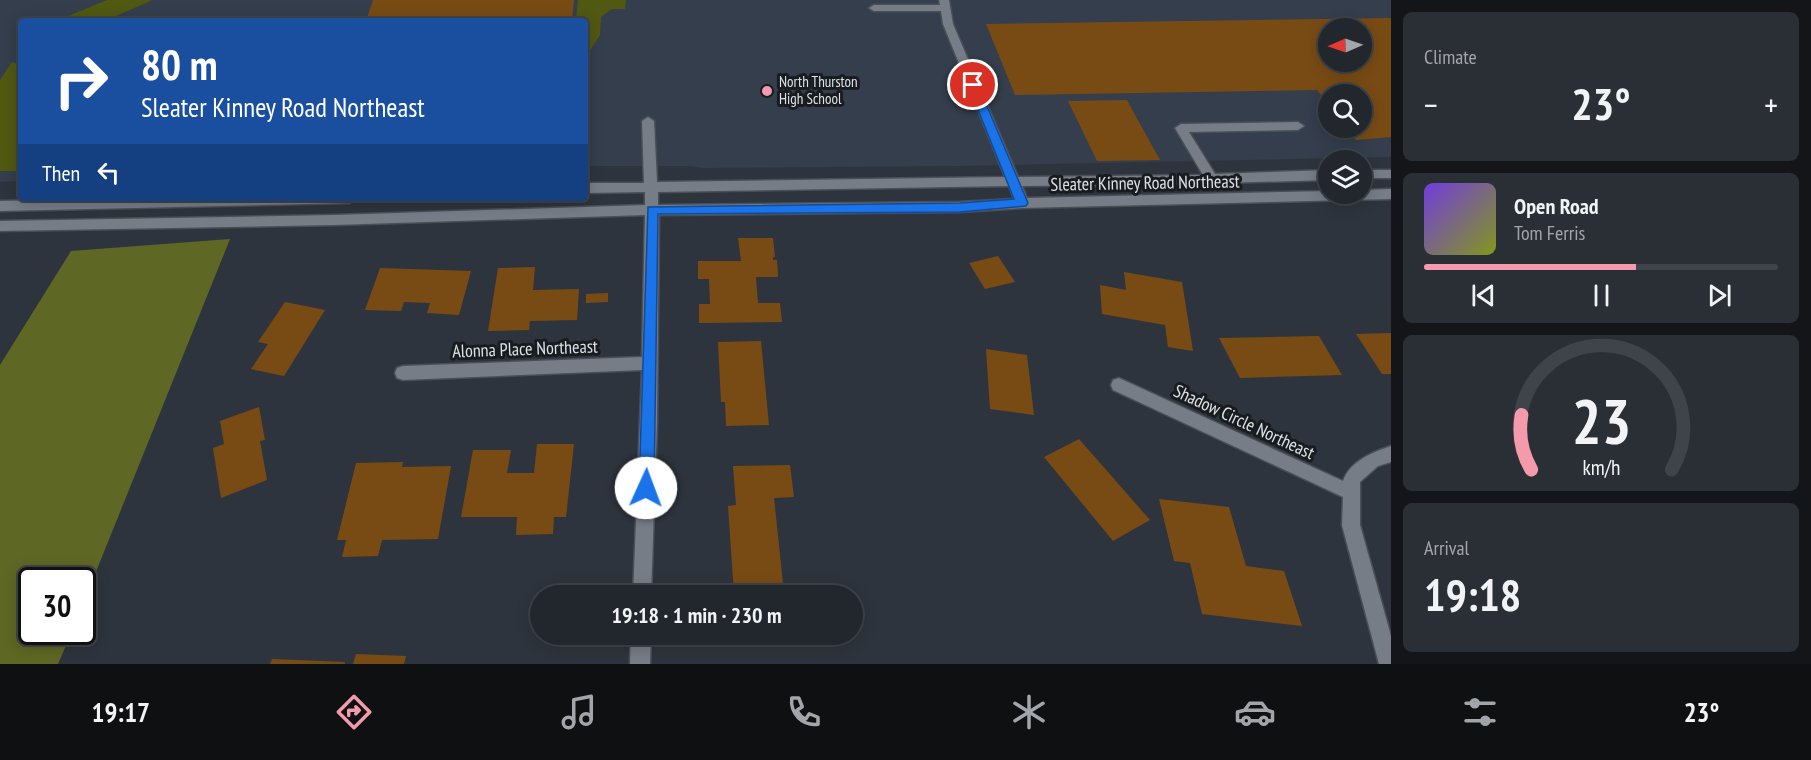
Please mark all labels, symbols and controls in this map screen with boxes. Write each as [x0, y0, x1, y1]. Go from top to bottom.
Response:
north arrow [1318, 18, 1372, 72]
map controls [1318, 18, 1372, 204]
text: 80 m [141, 37, 218, 92]
icon: right [42, 42, 120, 120]
text: Climate [1424, 44, 1477, 70]
pin [947, 59, 998, 110]
icon: arrive [956, 68, 989, 101]
place label: North Thurston High School [779, 72, 858, 108]
text: 23° [1571, 74, 1631, 132]
text: − [1424, 83, 1438, 126]
text: + [1764, 83, 1778, 126]
marker: North Thurston High School [760, 84, 774, 98]
button: search [1318, 84, 1372, 138]
text: Sleater Kinney Road Northeast [141, 90, 425, 124]
button: layers [1318, 150, 1372, 204]
icon: left [92, 156, 125, 189]
text: Then [42, 159, 80, 187]
street label: Sleater Kinney Road Northeast [1050, 169, 1240, 196]
text: Open Road [1514, 192, 1599, 220]
text: Tom Ferris [1514, 220, 1585, 246]
icon: previous [1467, 279, 1500, 312]
icon: pause [1585, 279, 1618, 312]
icon: next [1703, 279, 1736, 312]
street label: Alonna Place Northeast [452, 334, 598, 363]
street label: Shadow Circle Northeast [1170, 379, 1318, 464]
text: 23 [1571, 380, 1631, 461]
text: km/h [1582, 453, 1620, 481]
position arrow [614, 456, 678, 520]
text: Arrival [1424, 535, 1469, 561]
text: 19:18 [1424, 565, 1521, 623]
speed limit sign: 30 [18, 567, 96, 645]
text: 19:18 · 1 min · 230 m [611, 601, 782, 629]
icon: directions [333, 691, 375, 733]
icon: music [558, 691, 600, 733]
icon: phone [783, 691, 825, 733]
icon: climate [1008, 691, 1050, 733]
icon: car [1234, 691, 1276, 733]
icon: filters [1459, 691, 1501, 733]
text: 19:17 [92, 695, 150, 729]
text: 23° [1684, 695, 1719, 729]

